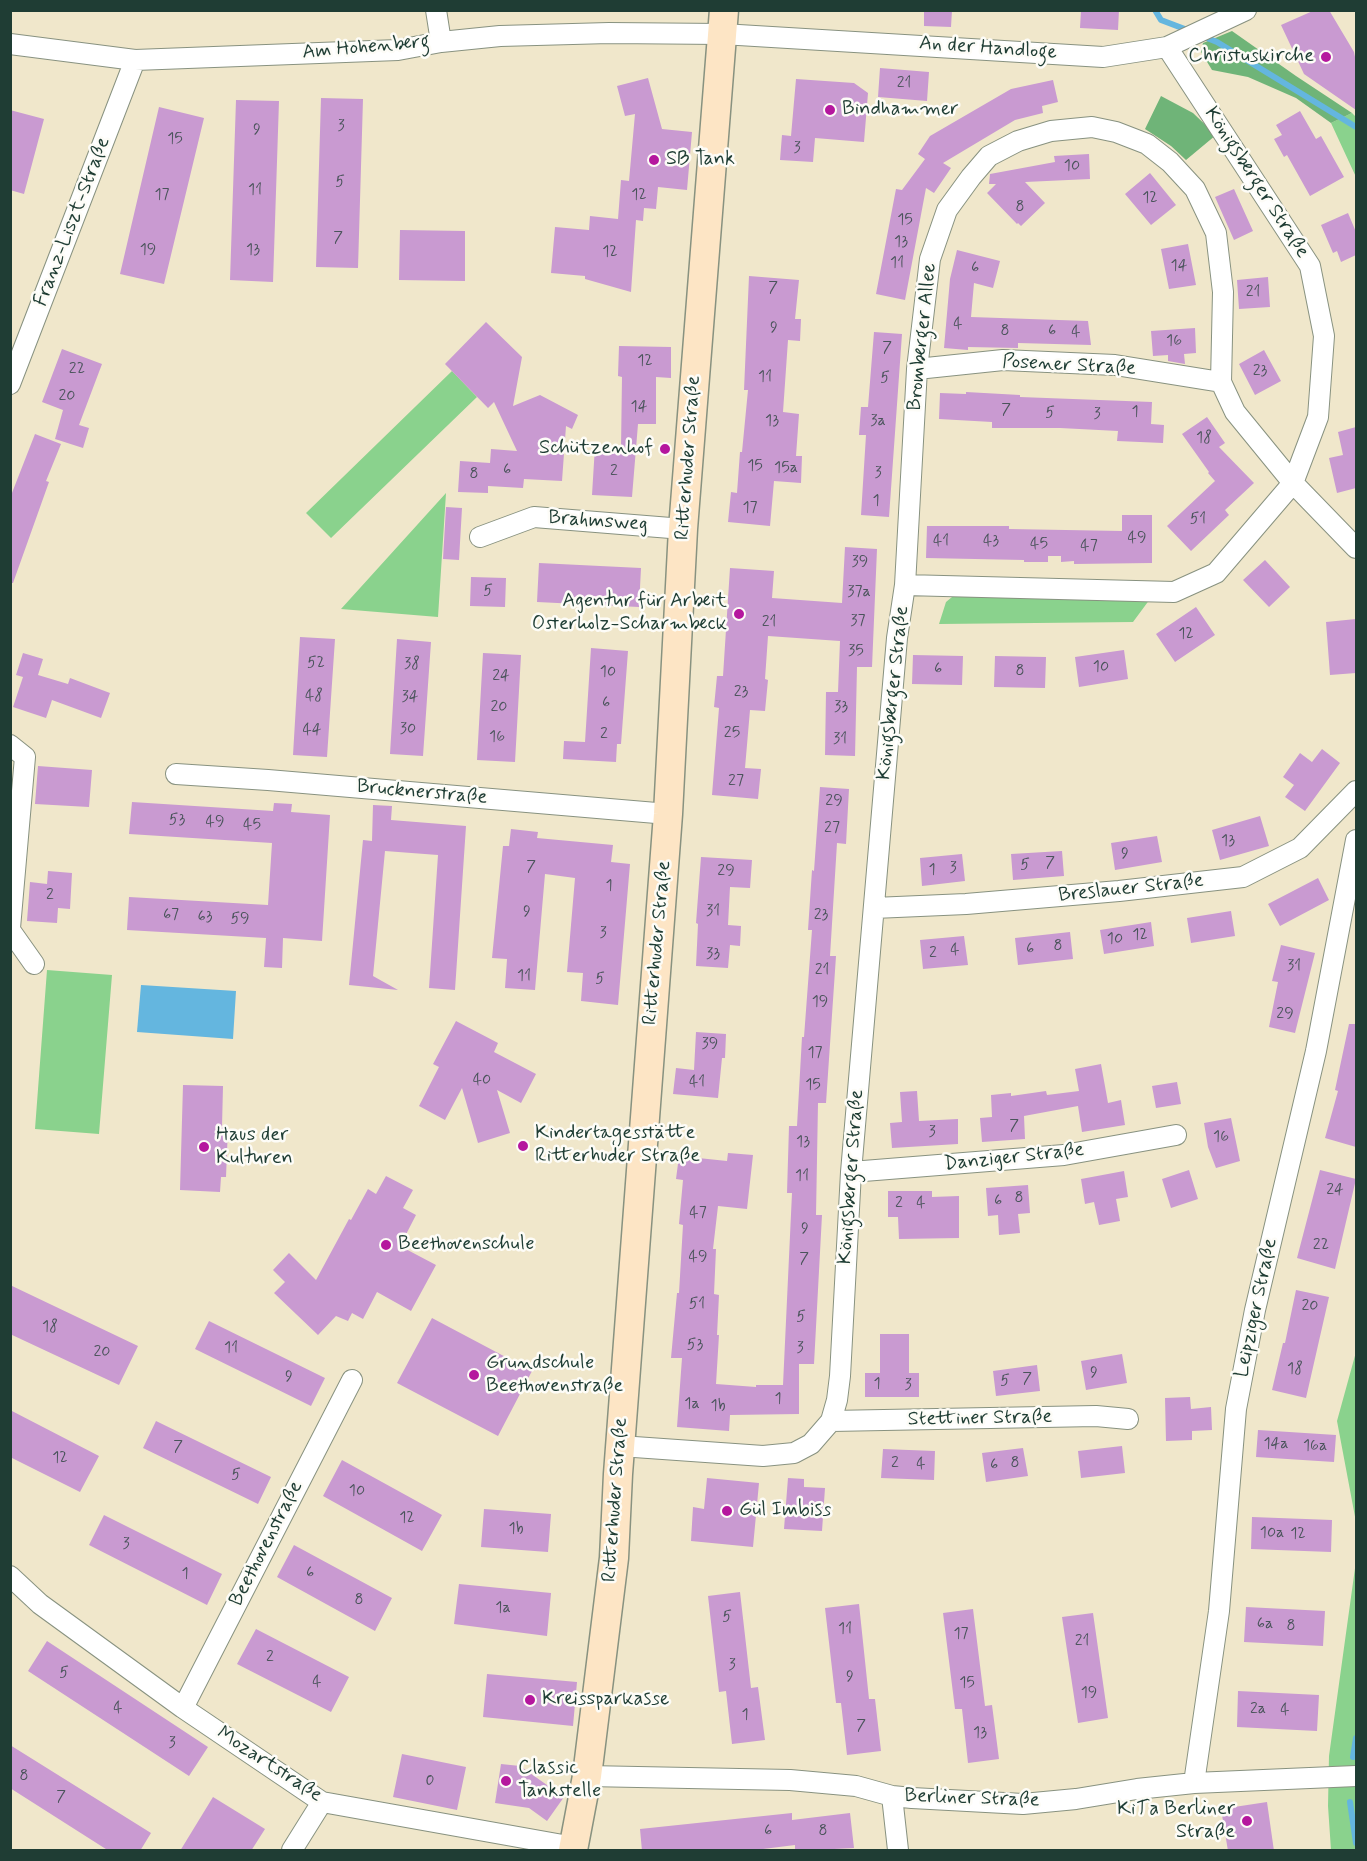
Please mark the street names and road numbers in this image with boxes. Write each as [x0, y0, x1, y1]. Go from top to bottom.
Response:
street label: Am Hohenberg [301, 30, 431, 66]
street label: An der Handloge [918, 32, 1058, 66]
street label: Königsberger Straße [1198, 103, 1314, 263]
street label: Franz-Liszt-Straße [30, 134, 116, 310]
street label: Bromberger Allee [903, 262, 943, 412]
street label: Posener Straße [1001, 351, 1137, 381]
street label: Ritterhuder Straße [671, 375, 707, 541]
street label: Brahmsweg [548, 507, 648, 537]
street label: Königsberger Straße [873, 605, 915, 781]
street label: Brucknerstraße [356, 775, 488, 811]
street label: Ritterhuder Straße [639, 860, 677, 1026]
street label: Breslauer Straße [1057, 869, 1205, 909]
street label: Königsberger Straße [834, 1089, 870, 1265]
street label: Danziger Straße [943, 1139, 1085, 1177]
street label: Leipziger Straße [1231, 1236, 1283, 1380]
street label: Stettiner Straße [908, 1406, 1052, 1432]
street label: Ritterhuder Straße [598, 1417, 634, 1583]
street label: Beethovenstraße [225, 1477, 309, 1611]
street label: Mozartstraße [212, 1722, 326, 1808]
street label: Berliner Straße [904, 1785, 1040, 1813]

